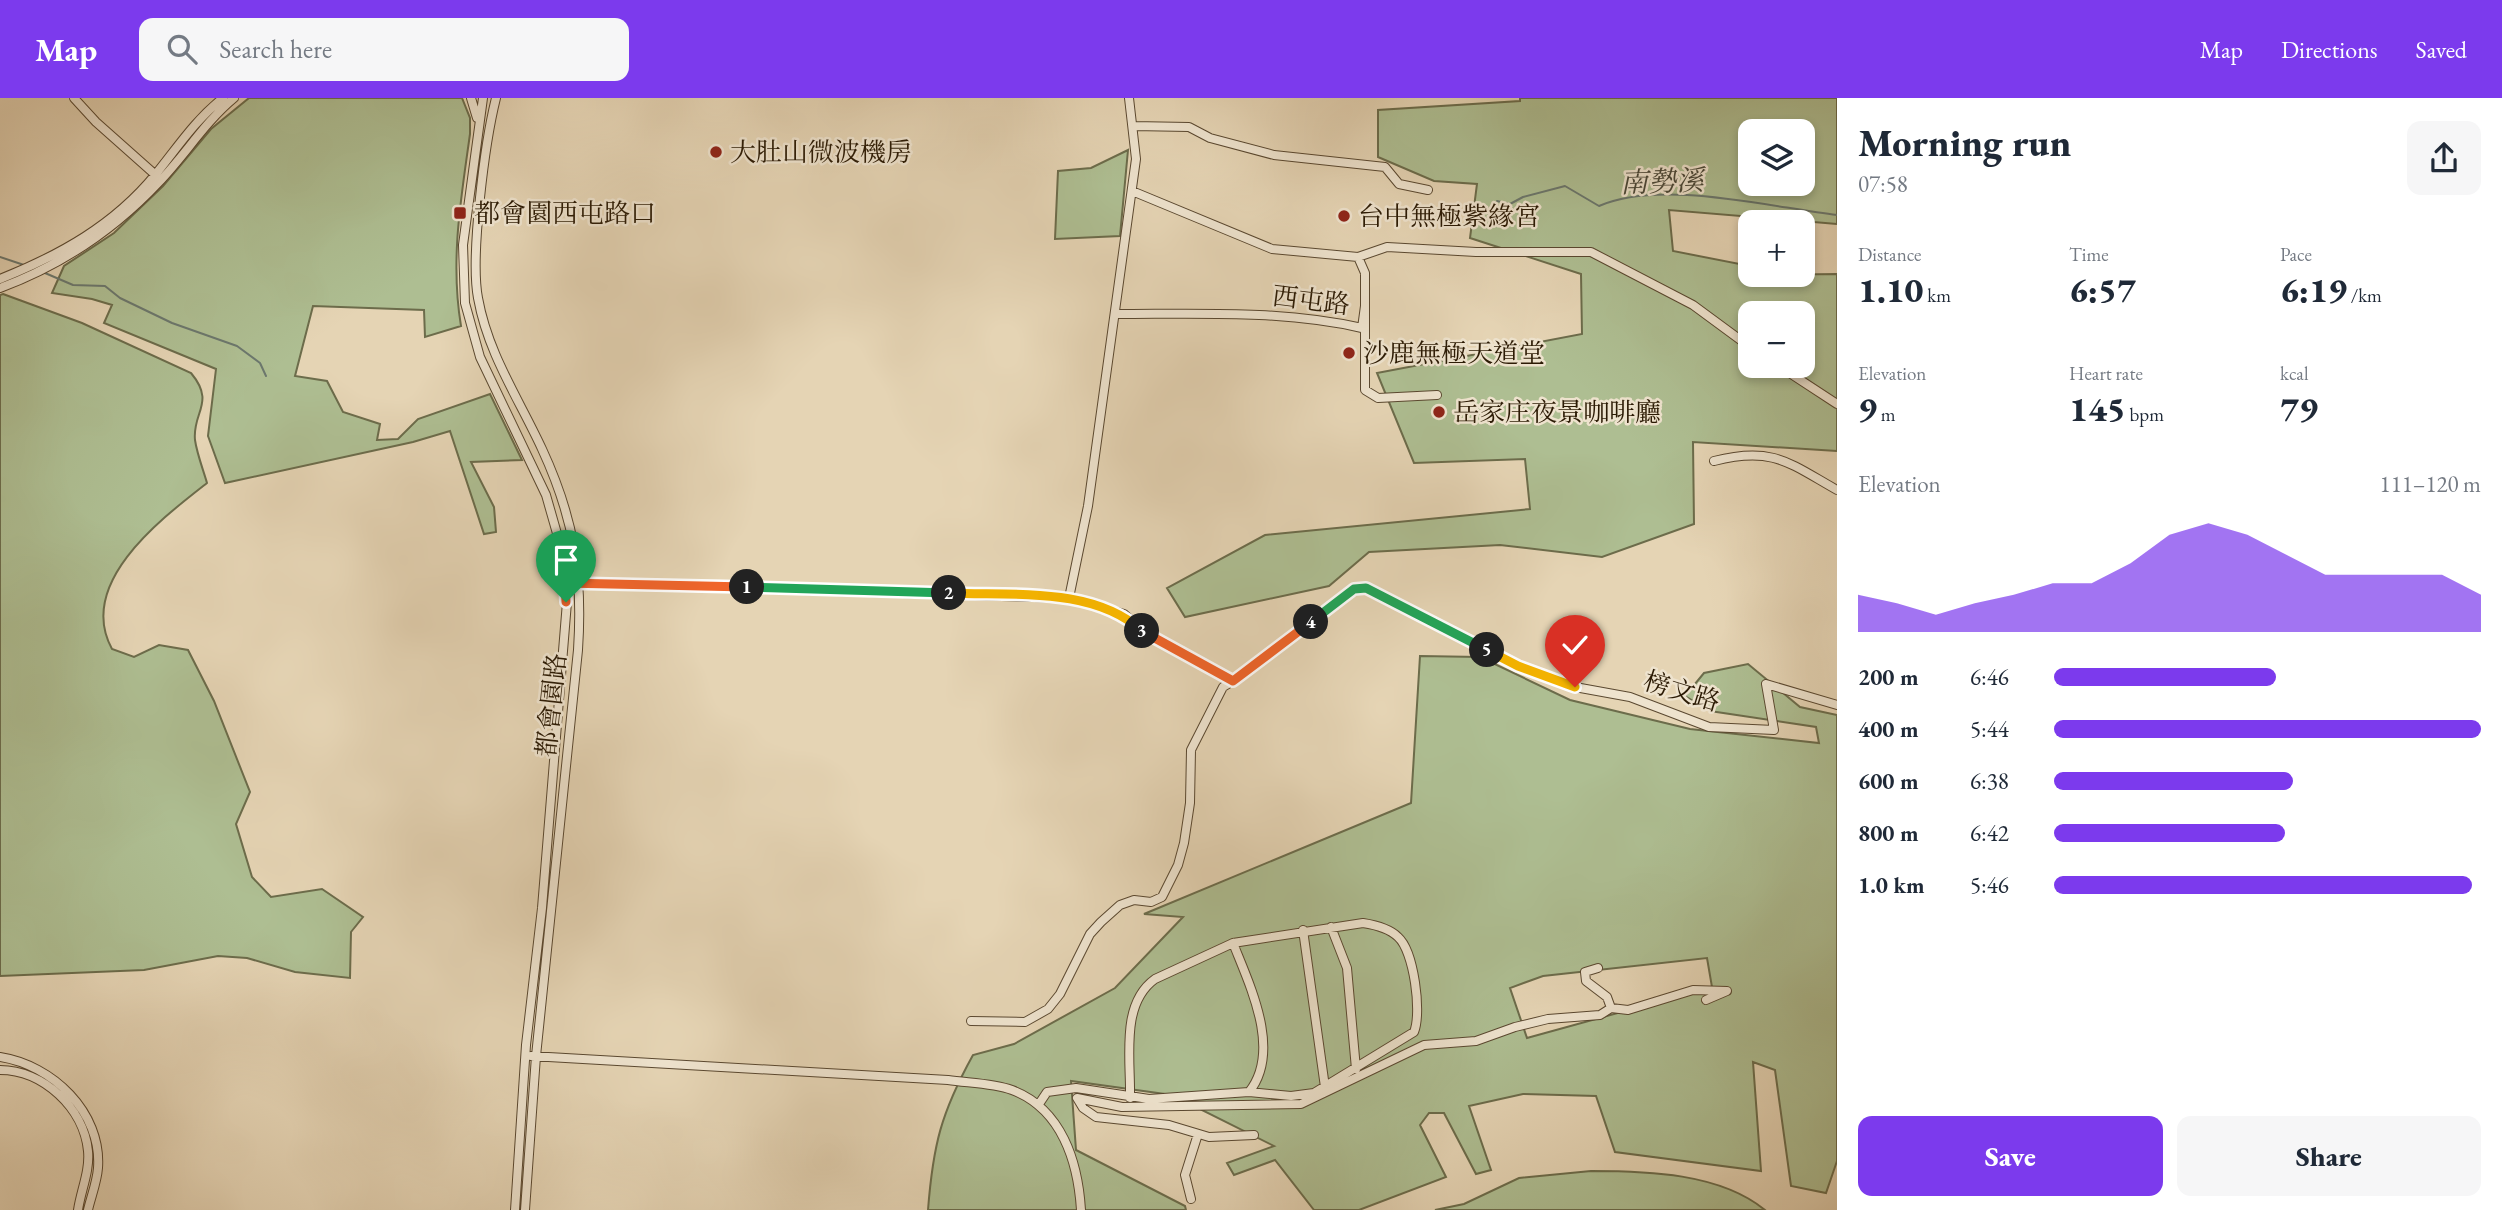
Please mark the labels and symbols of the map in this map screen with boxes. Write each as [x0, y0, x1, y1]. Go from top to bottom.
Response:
place label: 大肚山微波機房 [730, 135, 912, 169]
marker: 大肚山微波機房 [708, 144, 724, 160]
water label: 南勢溪 [1619, 161, 1708, 200]
place label: 都會園西屯路口 [474, 196, 656, 230]
place label: 台中無極紫緣宮 [1358, 199, 1540, 233]
marker: 都會園西屯路口 [452, 205, 468, 221]
marker: 台中無極紫緣宮 [1336, 208, 1352, 224]
street label: 西屯路 [1270, 278, 1352, 322]
place label: 沙鹿無極天道堂 [1363, 336, 1545, 370]
marker: 沙鹿無極天道堂 [1341, 345, 1357, 361]
place label: 岳家庄夜景咖啡廳 [1453, 395, 1661, 429]
marker: 岳家庄夜景咖啡廳 [1431, 404, 1447, 420]
pin [536, 530, 596, 602]
pin: 1 [730, 570, 764, 604]
pin: 2 [932, 575, 967, 610]
pin: 4 [1294, 604, 1328, 640]
pin: 3 [1124, 614, 1160, 648]
pin [1545, 615, 1605, 687]
pin: 5 [1470, 632, 1504, 668]
street label: 都會園路 [529, 652, 573, 758]
street label: 榜文路 [1640, 663, 1724, 719]

